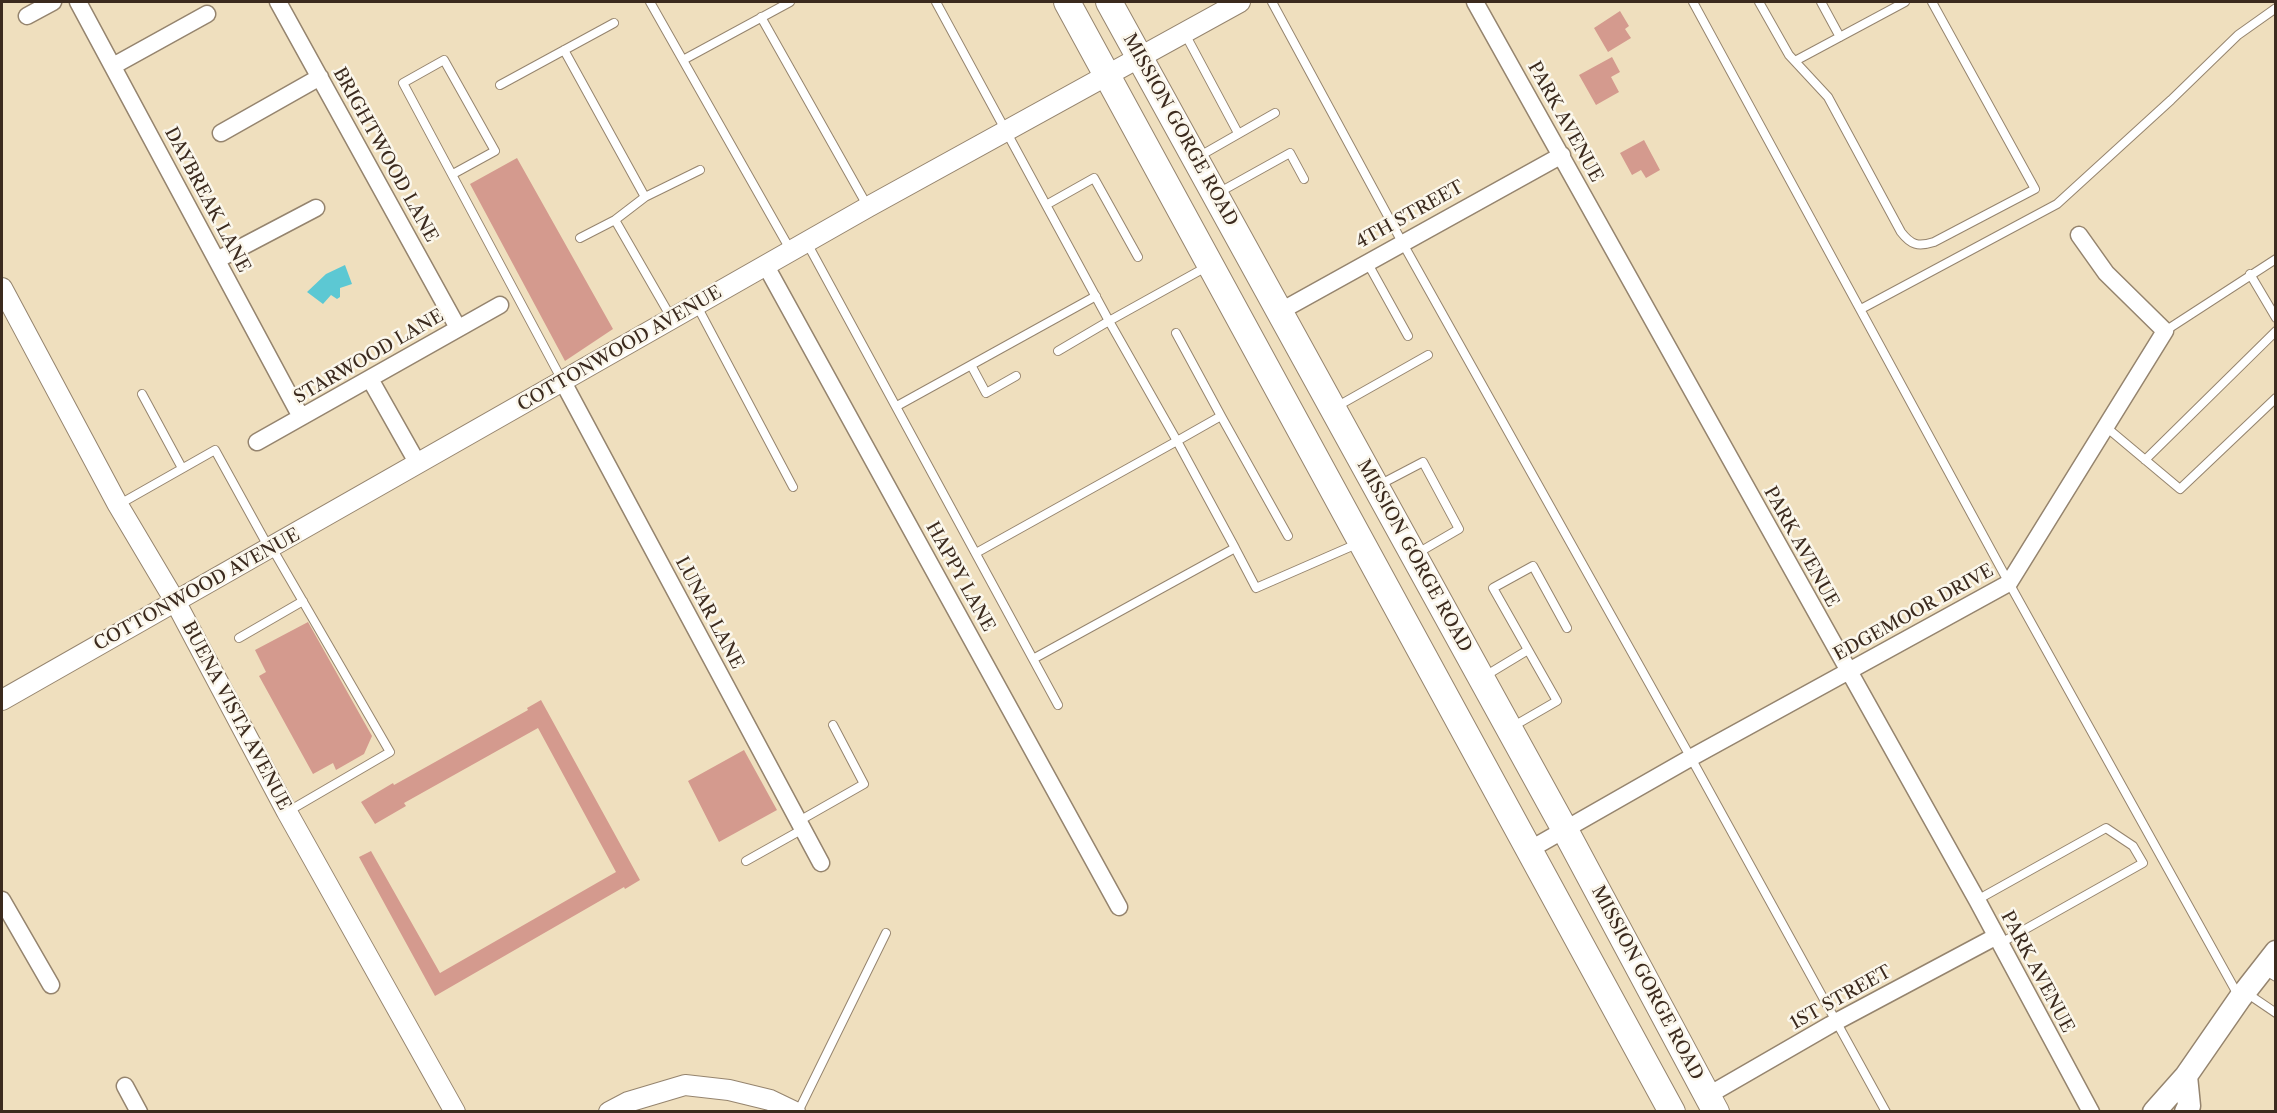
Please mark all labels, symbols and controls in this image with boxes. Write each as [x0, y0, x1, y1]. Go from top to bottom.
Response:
street label: MISSION GORGE ROAD [1118, 30, 1242, 230]
street label: PARK AVENUE [1523, 58, 1607, 186]
street label: BRIGHTWOOD LANE [328, 64, 442, 246]
street label: DAYBREAK LANE [160, 124, 254, 276]
street label: 4TH STREET [1352, 177, 1468, 253]
street label: COTTONWOOD AVENUE [514, 282, 726, 416]
street label: STARWOOD LANE [290, 305, 448, 409]
street label: MISSION GORGE ROAD [1352, 456, 1476, 656]
street label: PARK AVENUE [1759, 483, 1843, 611]
street label: HAPPY LANE [921, 518, 999, 636]
street label: COTTONWOOD AVENUE [90, 524, 304, 656]
street label: LUNAR LANE [670, 553, 748, 673]
street label: EDGEMOOR DRIVE [1830, 560, 1998, 666]
street label: BUENA VISTA AVENUE [177, 618, 295, 814]
street label: MISSION GORGE ROAD [1587, 882, 1707, 1084]
street label: PARK AVENUE [1996, 907, 2078, 1037]
street label: 1ST STREET [1787, 961, 1895, 1035]

